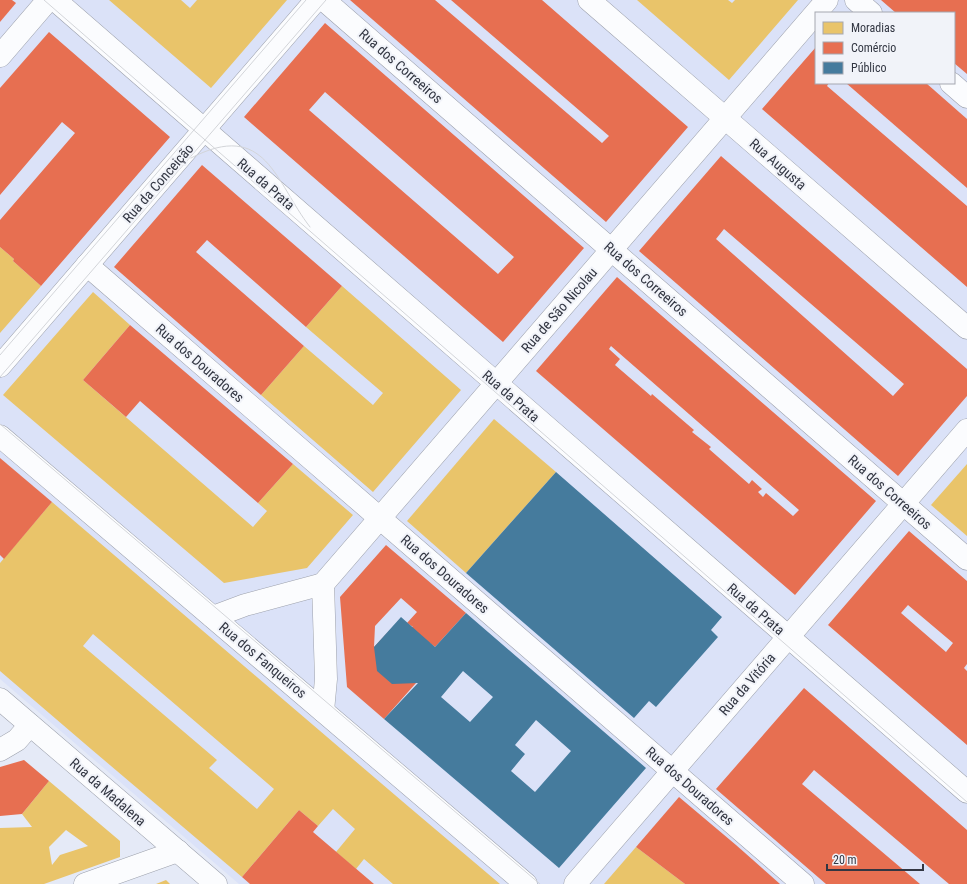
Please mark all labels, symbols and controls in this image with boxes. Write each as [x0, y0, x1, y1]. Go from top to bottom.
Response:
legend [815, 12, 955, 84]
text: Moradias [851, 21, 895, 35]
street label: Rua dos Correeiros [356, 26, 446, 106]
text: Comércio [851, 41, 896, 55]
text: Público [851, 61, 886, 75]
street label: Rua Augusta [746, 135, 810, 193]
street label: Rua da Conceição [119, 140, 197, 226]
street label: Rua da Prata [234, 155, 298, 213]
street label: Rua dos Correeiros [601, 239, 691, 319]
street label: Rua de São Nicolau [518, 264, 600, 356]
street label: Rua dos Douradores [153, 320, 247, 406]
street label: Rua da Prata [479, 367, 543, 425]
street label: Rua dos Correeiros [845, 452, 935, 532]
street label: Rua dos Douradores [398, 531, 492, 617]
street label: Rua da Prata [724, 580, 788, 638]
street label: Rua dos Fanqueiros [216, 619, 310, 701]
street label: Rua da Vitória [716, 650, 778, 718]
street label: Rua dos Douradores [643, 743, 737, 829]
street label: Rua da Madalena [67, 755, 149, 829]
scale bar [827, 846, 923, 872]
text: 20 m [833, 853, 857, 867]

